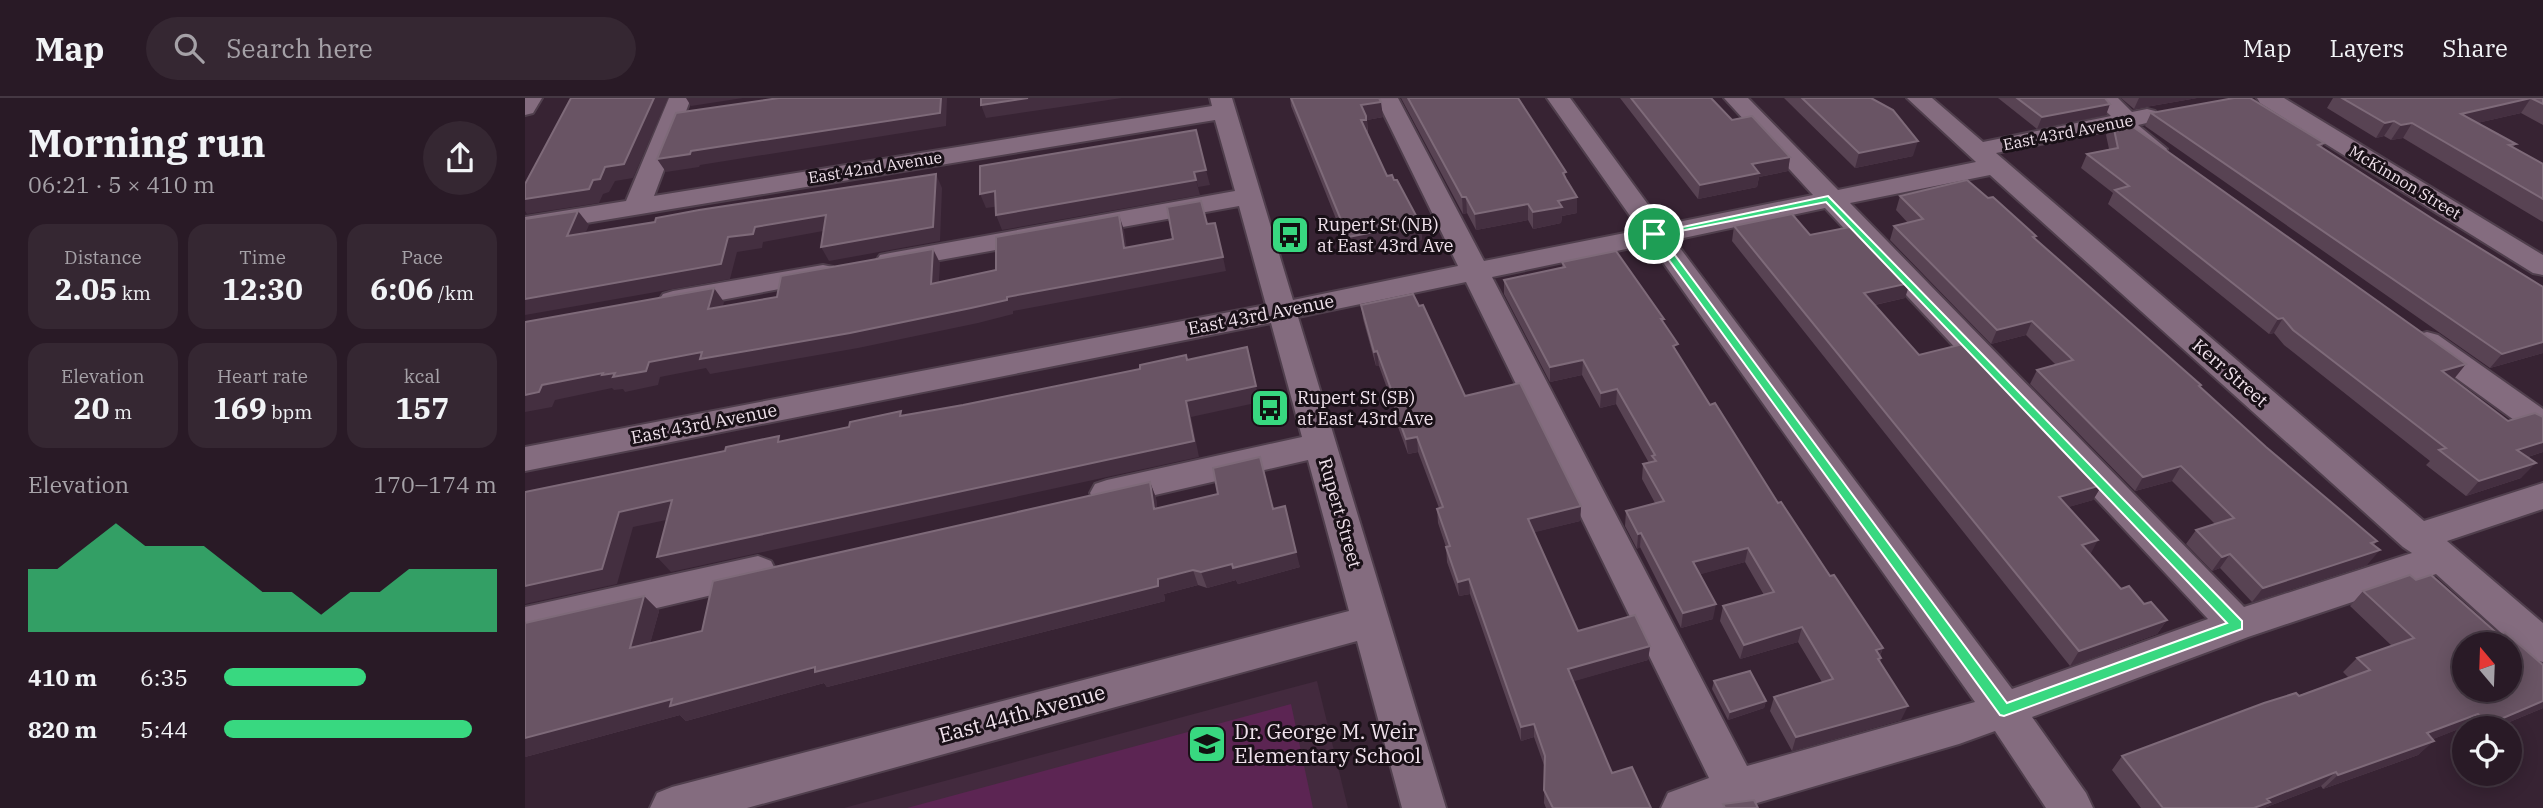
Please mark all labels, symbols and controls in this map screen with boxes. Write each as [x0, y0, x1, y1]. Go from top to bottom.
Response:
search box [146, 17, 636, 80]
text: Map [35, 27, 104, 70]
icon: search [170, 29, 208, 67]
text: Search here [226, 31, 373, 65]
text: Map [2243, 32, 2291, 64]
text: Layers [2329, 32, 2404, 64]
text: Share [2442, 32, 2508, 64]
street label: East 43rd Avenue [2001, 110, 2135, 154]
text: Morning run [28, 118, 266, 167]
button: share [423, 121, 497, 195]
street label: McKinnon Street [2345, 141, 2465, 223]
street label: East 42nd Avenue [807, 147, 943, 187]
text: 06:21 · 5 × 410 m [28, 169, 215, 199]
pin [1624, 204, 1684, 264]
place label: Rupert St (NB) at East 43rd Ave [1317, 213, 1453, 257]
bus stop icon: Rupert St (NB) at East 43rd Ave [1269, 214, 1311, 256]
icon: arrive [1635, 215, 1673, 253]
text: Distance [64, 245, 142, 269]
text: Time [239, 245, 286, 269]
text: Pace [401, 245, 443, 269]
text: 2.05 [55, 269, 117, 308]
text: 12:30 [222, 269, 303, 308]
text: 6:06 [370, 269, 433, 308]
text: km [117, 281, 151, 305]
text: /km [433, 281, 474, 305]
street label: East 43rd Avenue [1186, 289, 1336, 340]
street label: Kerr Street [2188, 334, 2273, 412]
text: Elevation [61, 364, 145, 388]
text: Heart rate [217, 364, 308, 388]
text: kcal [404, 364, 440, 388]
place label: Rupert St (SB) at East 43rd Ave [1297, 386, 1433, 430]
bus stop icon: Rupert St (SB) at East 43rd Ave [1249, 387, 1291, 429]
text: 20 [74, 388, 110, 427]
text: 169 [213, 388, 267, 427]
text: 157 [395, 388, 449, 427]
street label: East 43rd Avenue [629, 398, 779, 449]
text: m [110, 400, 132, 424]
text: bpm [267, 400, 312, 424]
street label: Rupert Street [1314, 455, 1367, 570]
text: Elevation [28, 469, 129, 499]
text: 170–174 m [373, 469, 497, 499]
north arrow [2452, 632, 2522, 702]
map controls [2452, 632, 2522, 786]
text: 410 m [28, 662, 97, 692]
text: 6:35 [140, 662, 188, 692]
street label: East 44th Avenue [935, 677, 1108, 749]
text: 820 m [28, 714, 97, 744]
text: 5:44 [140, 714, 188, 744]
button: locate [2452, 716, 2522, 786]
place label: Dr. George M. Weir Elementary School [1234, 717, 1421, 769]
school or university icon: Dr. George M. Weir Elementary School [1186, 723, 1228, 765]

